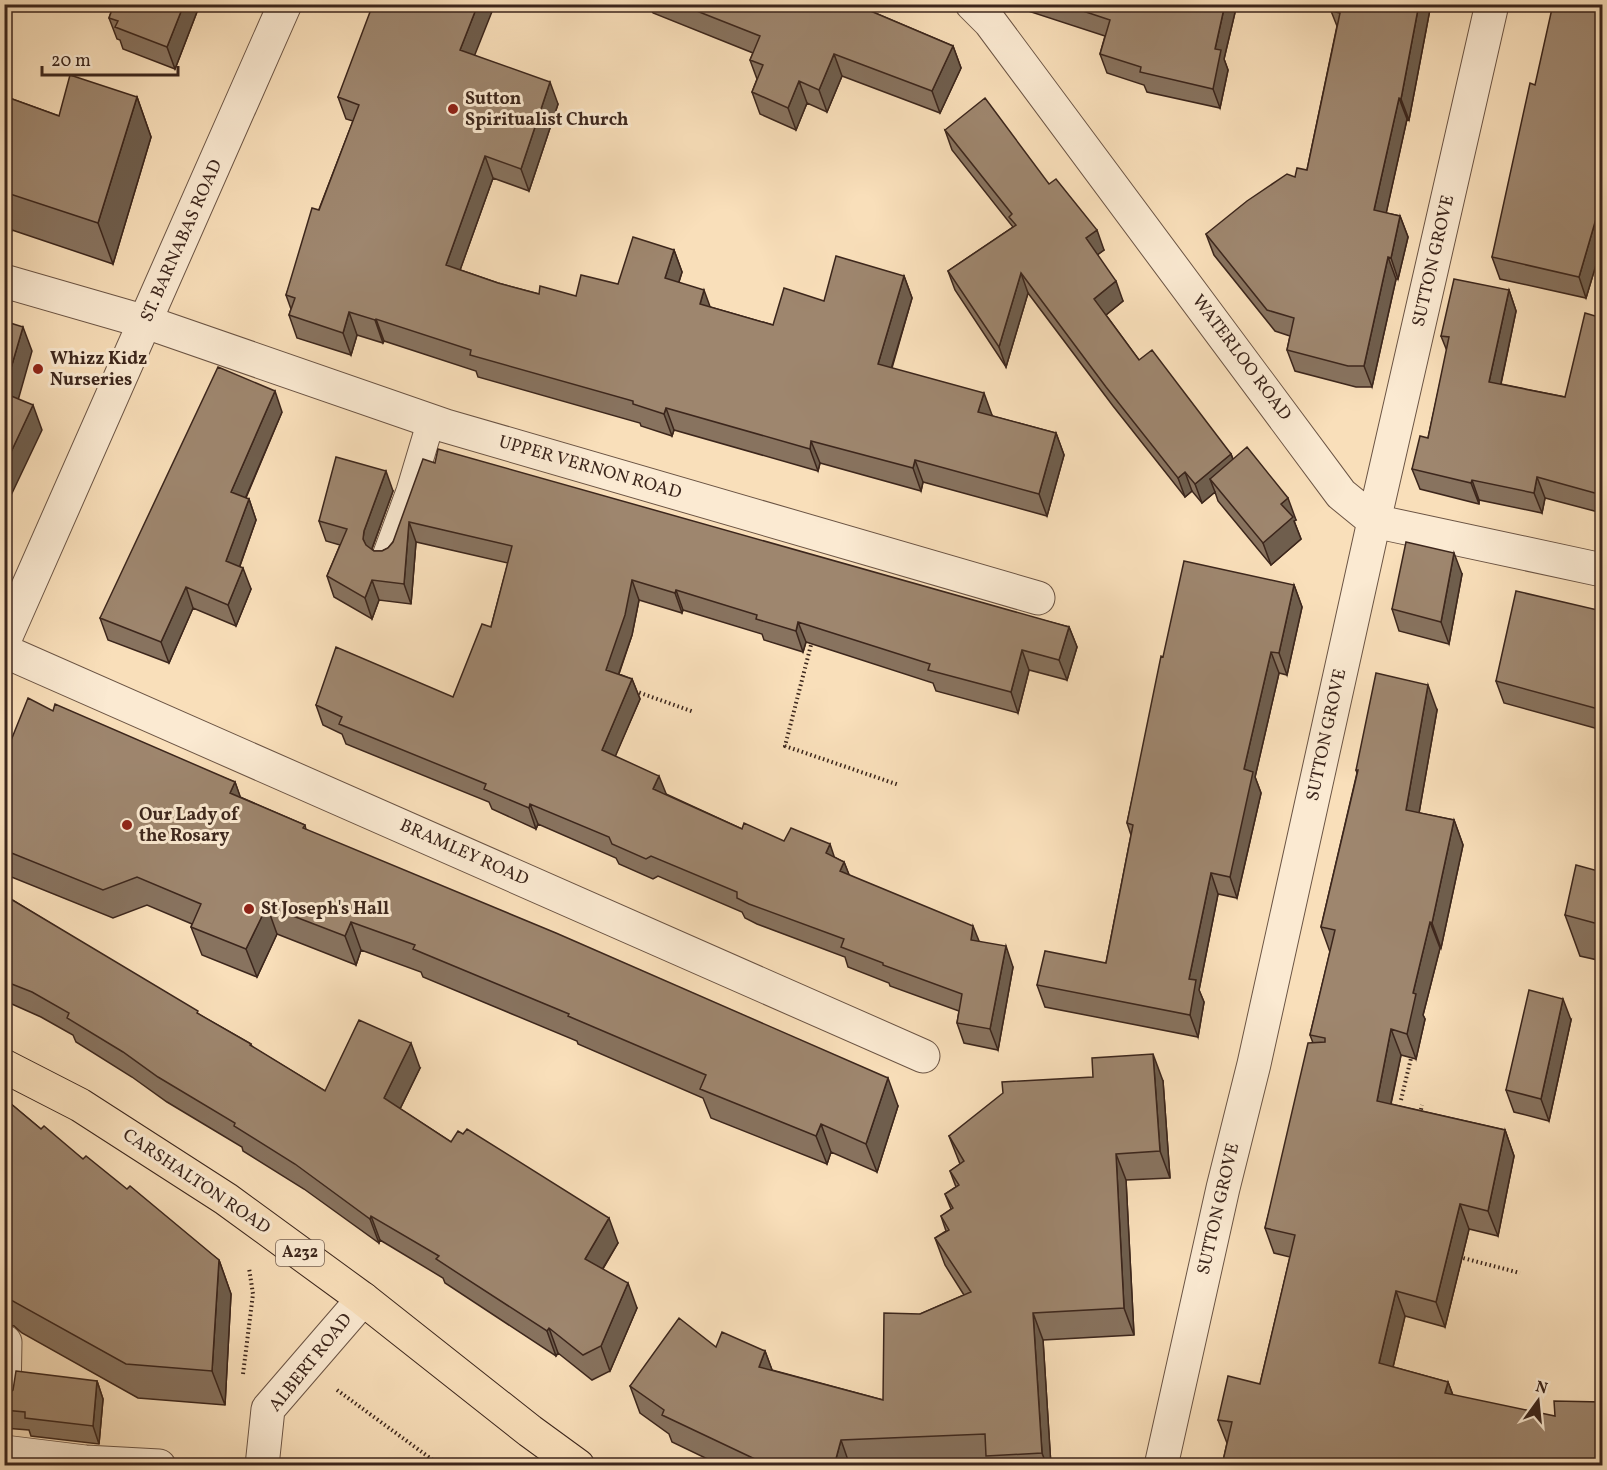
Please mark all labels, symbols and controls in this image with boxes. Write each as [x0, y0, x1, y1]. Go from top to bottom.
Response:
scale bar [42, 39, 178, 77]
text: 20 m [51, 49, 91, 74]
place label: Sutton Spiritualist Church [465, 87, 629, 133]
marker: Sutton Spiritualist Church [446, 102, 460, 116]
street label: ST. BARNABAS ROAD [135, 156, 229, 326]
street label: SUTTON GROVE [1407, 192, 1461, 329]
street label: WATERLOO ROAD [1185, 290, 1297, 426]
place label: Whizz Kidz Nurseries [50, 347, 147, 393]
marker: Whizz Kidz Nurseries [31, 362, 45, 376]
street label: UPPER VERNON ROAD [496, 430, 684, 506]
street label: SUTTON GROVE [1301, 666, 1353, 803]
place label: Our Lady of the Rosary [139, 803, 240, 849]
street label: BRAMLEY ROAD [396, 813, 532, 893]
marker: Our Lady of the Rosary [120, 818, 134, 832]
place label: St Joseph's Hall [261, 897, 389, 922]
marker: St Joseph's Hall [242, 902, 256, 916]
street label: CARSHALTON ROAD [117, 1123, 275, 1241]
street label: SUTTON GROVE [1192, 1140, 1246, 1277]
road number: A232 [276, 1240, 324, 1266]
street label: ALBERT ROAD [263, 1308, 359, 1418]
north arrow [1508, 1371, 1568, 1431]
text: N [1533, 1376, 1550, 1401]

